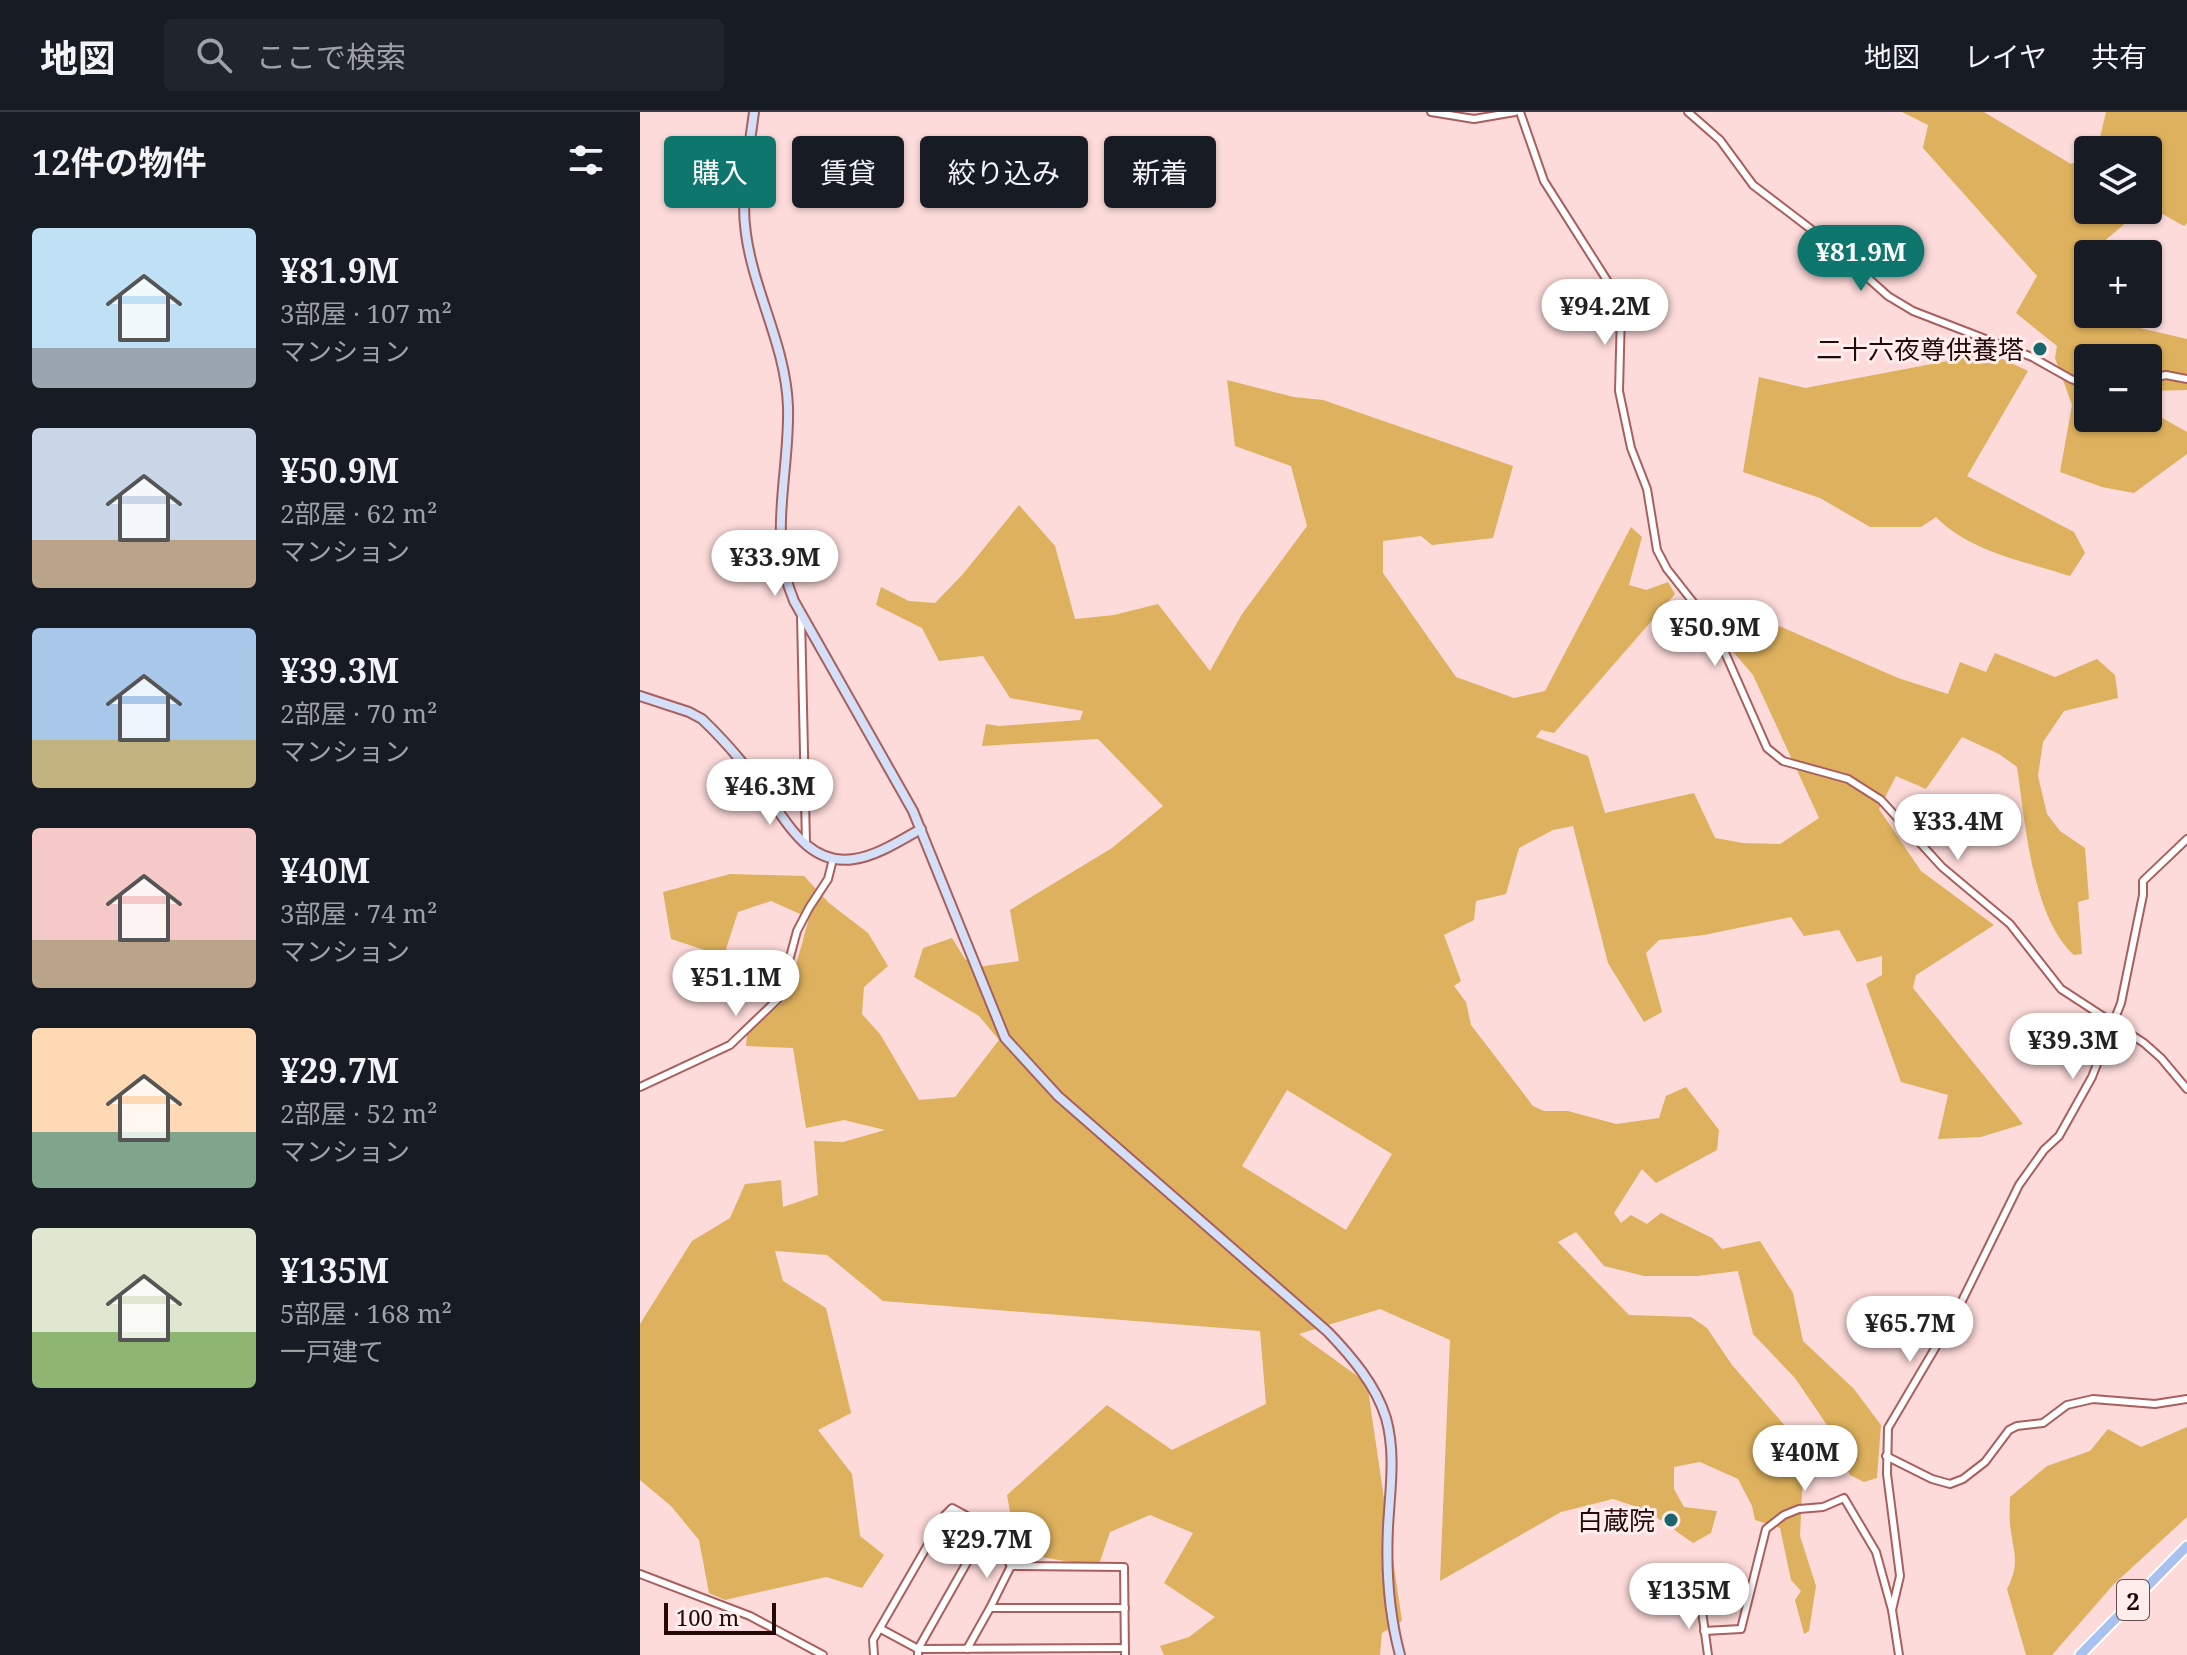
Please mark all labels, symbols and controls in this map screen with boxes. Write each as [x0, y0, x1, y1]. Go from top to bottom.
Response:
search box [164, 19, 724, 91]
text: 地図 [40, 31, 116, 83]
icon: search [192, 33, 236, 77]
text: ここで検索 [256, 36, 406, 77]
text: 地図 [1864, 37, 1920, 75]
text: レイヤ [1964, 37, 2047, 75]
text: 共有 [2091, 37, 2147, 75]
chip: 購入 [664, 136, 776, 208]
chip: 賃貸 [792, 136, 904, 208]
chip: 絞り込み [920, 136, 1088, 208]
chip: 新着 [1104, 136, 1216, 208]
map controls [2074, 136, 2162, 432]
button: layers [2074, 136, 2162, 224]
icon: filters [564, 138, 608, 182]
text: 12件の物件 [32, 139, 206, 185]
pin: ¥81.9M [1796, 225, 1926, 293]
text: ¥81.9M [1815, 233, 1907, 269]
button: + [2074, 240, 2162, 328]
text: ¥81.9M [280, 247, 399, 293]
icon: home [96, 260, 192, 356]
pin: ¥94.2M [1540, 279, 1670, 347]
text: ¥94.2M [1559, 287, 1651, 323]
text: 3部屋 · 107 m² [280, 295, 452, 331]
place label: 二十六夜尊供養塔 [1816, 331, 2024, 367]
text: マンション [280, 333, 410, 369]
marker: 二十六夜尊供養塔 [2031, 340, 2049, 358]
button: − [2074, 344, 2162, 432]
text: ¥50.9M [280, 447, 399, 493]
icon: home [96, 460, 192, 556]
text: 2部屋 · 62 m² [280, 495, 437, 531]
pin: ¥33.9M [710, 530, 840, 598]
text: マンション [280, 533, 410, 569]
text: ¥33.9M [729, 538, 821, 574]
pin: ¥50.9M [1650, 600, 1780, 668]
text: ¥50.9M [1669, 608, 1761, 644]
text: ¥39.3M [280, 647, 399, 693]
icon: home [96, 660, 192, 756]
text: 2部屋 · 70 m² [280, 695, 437, 731]
text: マンション [280, 733, 410, 769]
pin: ¥46.3M [705, 759, 835, 827]
text: ¥46.3M [724, 767, 816, 803]
pin: ¥33.4M [1893, 794, 2023, 862]
text: ¥33.4M [1912, 802, 2004, 838]
text: ¥40M [280, 847, 370, 893]
icon: home [96, 860, 192, 956]
text: 3部屋 · 74 m² [280, 895, 437, 931]
text: マンション [280, 933, 410, 969]
pin: ¥51.1M [671, 950, 801, 1018]
text: ¥51.1M [690, 958, 782, 994]
pin: ¥39.3M [2008, 1013, 2138, 1081]
text: ¥39.3M [2027, 1021, 2119, 1057]
text: ¥29.7M [280, 1047, 399, 1093]
icon: home [96, 1060, 192, 1156]
text: 2部屋 · 52 m² [280, 1095, 437, 1131]
text: マンション [280, 1133, 410, 1169]
text: ¥135M [280, 1247, 389, 1293]
icon: home [96, 1260, 192, 1356]
text: 5部屋 · 168 m² [280, 1295, 452, 1331]
pin: ¥65.7M [1845, 1296, 1975, 1364]
text: ¥65.7M [1864, 1304, 1956, 1340]
text: 一戸建て [280, 1333, 384, 1369]
pin: ¥40M [1758, 1425, 1852, 1493]
text: ¥40M [1771, 1433, 1839, 1469]
place label: 白蔵院 [1577, 1502, 1655, 1538]
marker: 白蔵院 [1662, 1511, 1680, 1529]
pin: ¥29.7M [922, 1512, 1052, 1580]
text: ¥29.7M [941, 1520, 1033, 1556]
pin: ¥135M [1633, 1563, 1745, 1631]
text: ¥135M [1647, 1571, 1731, 1607]
road number: 2 [2117, 1580, 2149, 1620]
scale bar [664, 1599, 776, 1635]
text: 100 m [676, 1602, 739, 1632]

